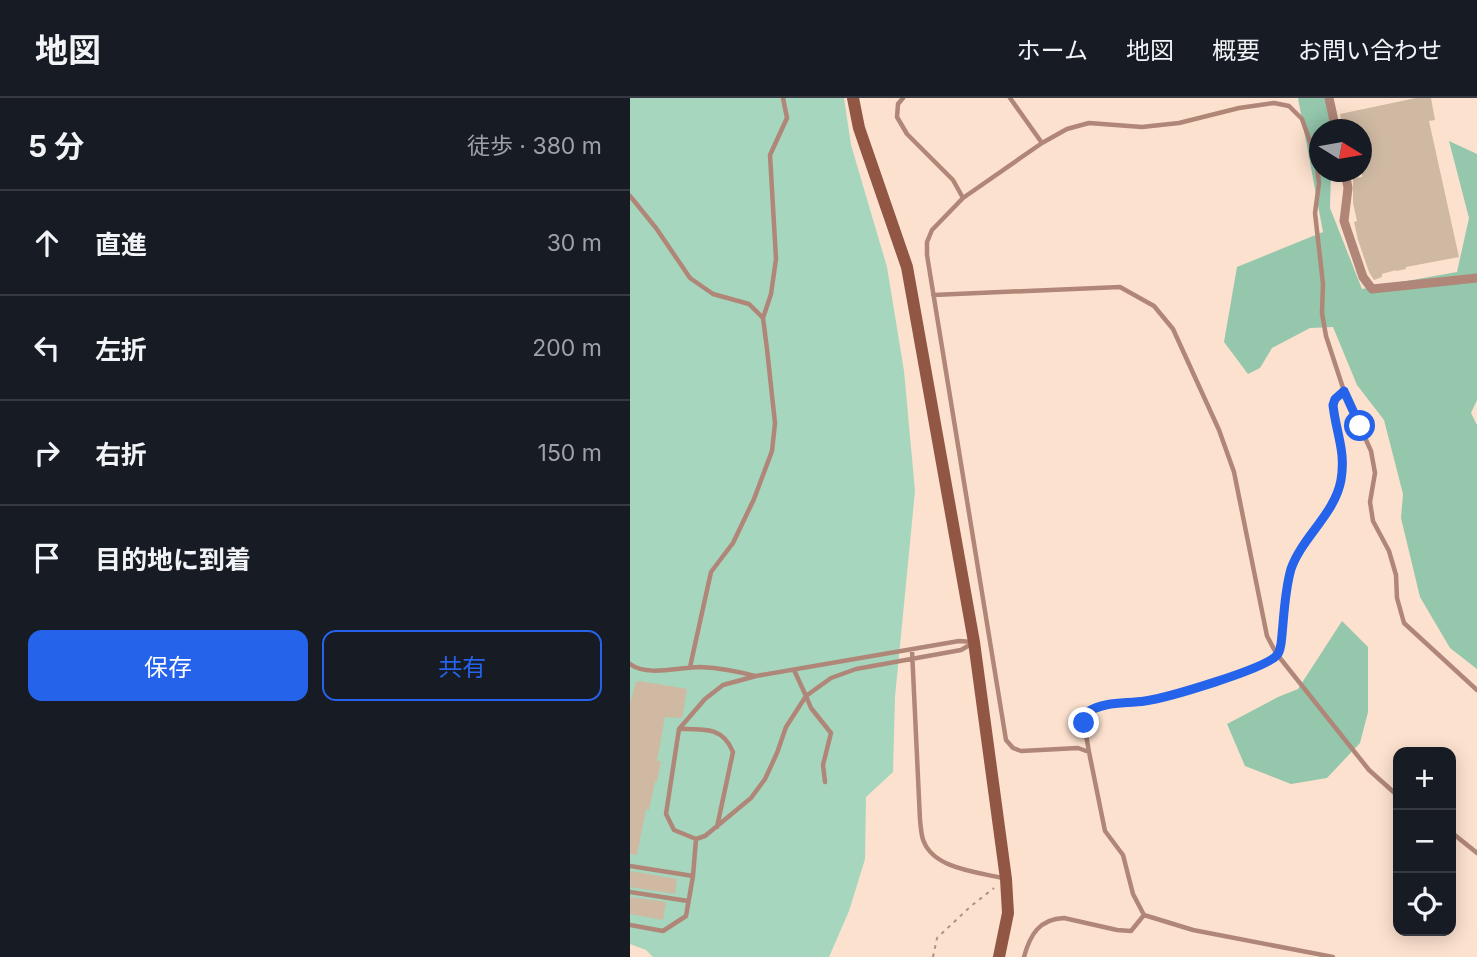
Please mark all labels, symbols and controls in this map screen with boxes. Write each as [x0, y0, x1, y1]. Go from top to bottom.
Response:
text: 地図 [35, 30, 101, 70]
text: ホーム [1017, 36, 1088, 65]
text: 地図 [1126, 36, 1174, 65]
text: 概要 [1212, 36, 1260, 65]
text: お問い合わせ [1298, 36, 1442, 65]
north arrow [1309, 119, 1372, 182]
text: 5 分 [28, 128, 84, 164]
text: 徒歩 · 380 m [467, 132, 602, 160]
icon: ahead [28, 224, 66, 262]
text: 直進 [95, 229, 147, 260]
text: 30 m [547, 229, 602, 257]
icon: left [28, 329, 66, 367]
text: 左折 [95, 334, 147, 365]
text: 200 m [532, 334, 602, 362]
route start [1344, 410, 1375, 441]
icon: right [28, 434, 66, 472]
text: 右折 [95, 439, 147, 470]
text: 150 m [538, 439, 602, 467]
icon: arrive [28, 539, 66, 577]
text: 目的地に到着 [95, 544, 251, 575]
button: 保存 [28, 630, 308, 701]
button: 共有 [322, 630, 602, 701]
route end [1068, 707, 1099, 738]
map controls [1393, 747, 1456, 936]
button: + [1393, 747, 1456, 810]
button: − [1393, 810, 1456, 873]
button: locate [1393, 873, 1456, 936]

